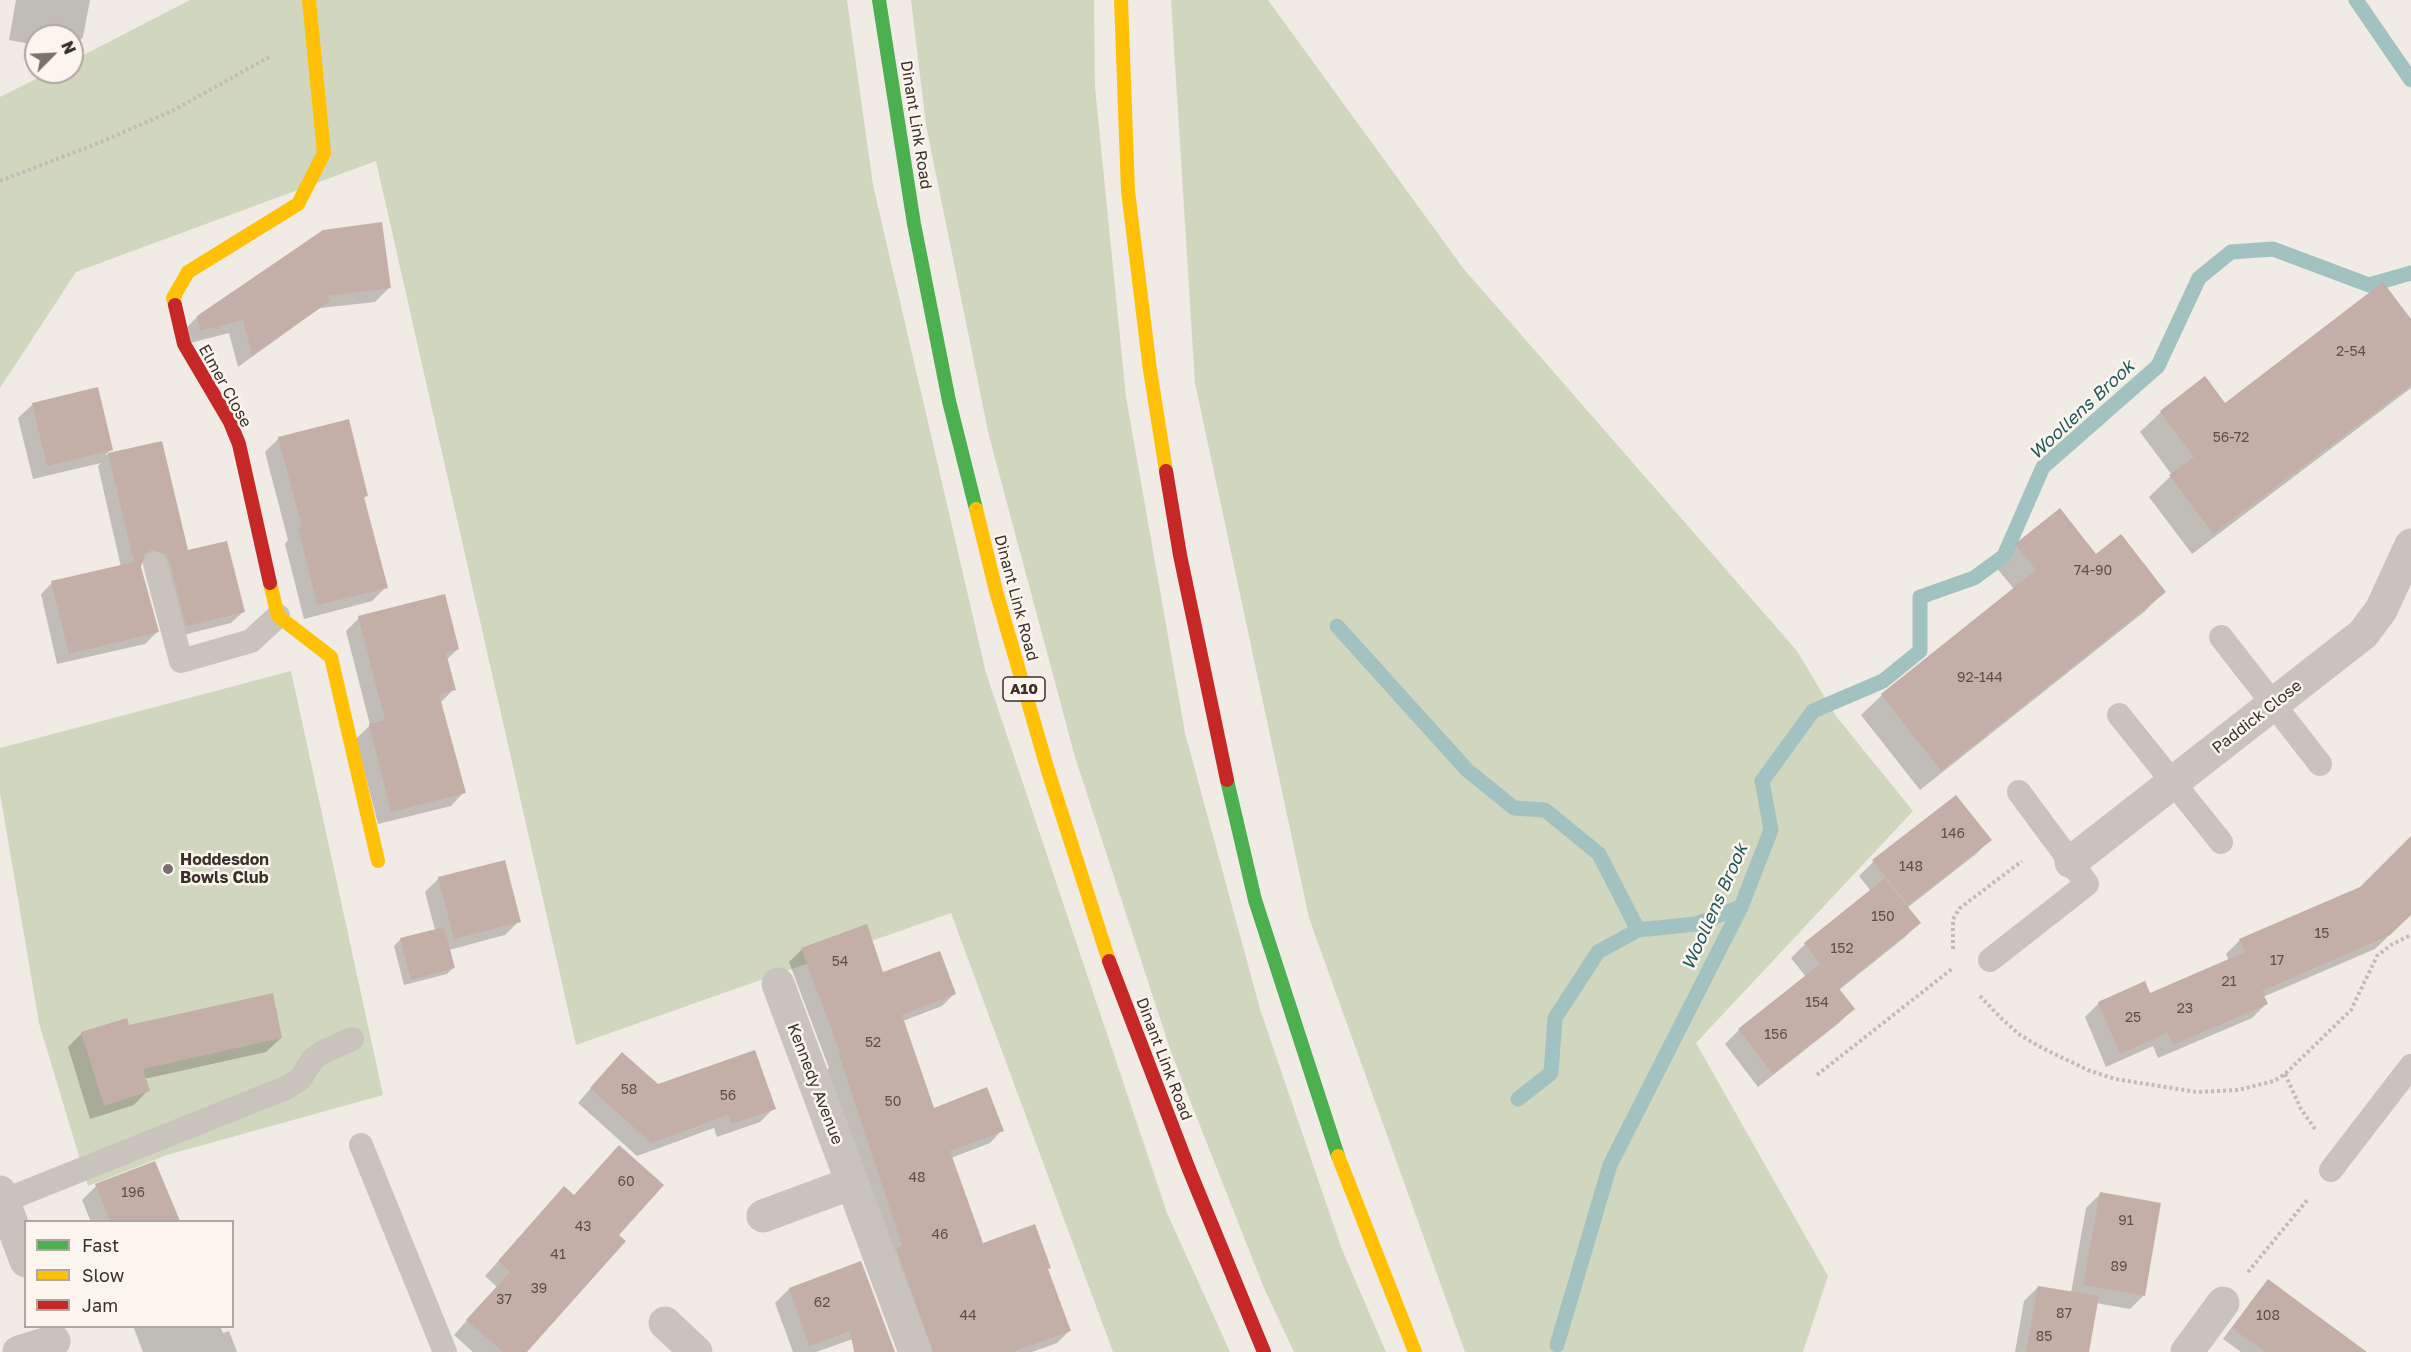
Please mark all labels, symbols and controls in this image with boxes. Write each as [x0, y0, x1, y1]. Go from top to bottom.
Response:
north arrow [24, 24, 84, 84]
text: N [57, 38, 80, 57]
street label: Dinant Link Road [896, 59, 936, 191]
street label: Elmer Close [194, 341, 256, 431]
house number: 2-54 [2336, 344, 2366, 360]
water label: Woollens Brook [2025, 356, 2139, 464]
house number: 56-72 [2213, 430, 2249, 446]
street label: Dinant Link Road [990, 533, 1042, 663]
house number: 74-90 [2074, 563, 2112, 579]
house number: 92-144 [1957, 670, 2003, 686]
street label: Paddick Close [2208, 676, 2306, 758]
road number: A10 [1003, 677, 1045, 701]
house number: 146 [1941, 826, 1965, 842]
water label: Woollens Brook [1678, 841, 1752, 973]
place label: Hoddesdon Bowls Club [180, 850, 269, 888]
house number: 148 [1899, 859, 1923, 875]
marker: Hoddesdon Bowls Club [161, 862, 175, 876]
house number: 150 [1871, 909, 1895, 925]
house number: 15 [2315, 926, 2329, 942]
house number: 152 [1830, 941, 1854, 957]
house number: 17 [2270, 953, 2284, 969]
house number: 54 [832, 954, 848, 970]
house number: 21 [2222, 974, 2236, 990]
street label: Dinant Link Road [1132, 995, 1196, 1123]
house number: 154 [1805, 995, 1829, 1011]
house number: 23 [2177, 1001, 2193, 1017]
house number: 25 [2125, 1010, 2141, 1026]
street label: Kennedy Avenue [783, 1021, 847, 1147]
house number: 156 [1764, 1027, 1788, 1043]
house number: 52 [865, 1035, 881, 1051]
house number: 58 [621, 1082, 637, 1098]
house number: 56 [720, 1088, 736, 1104]
house number: 50 [885, 1094, 901, 1110]
house number: 48 [908, 1170, 926, 1186]
house number: 60 [617, 1174, 635, 1190]
house number: 196 [121, 1185, 145, 1201]
house number: 91 [2118, 1213, 2134, 1229]
house number: 43 [575, 1219, 591, 1235]
legend [24, 1220, 234, 1328]
house number: 46 [931, 1227, 949, 1243]
text: Fast [82, 1234, 119, 1256]
house number: 41 [550, 1247, 566, 1263]
house number: 89 [2110, 1259, 2128, 1275]
text: Slow [82, 1264, 124, 1286]
house number: 39 [531, 1281, 547, 1297]
house number: 37 [496, 1292, 512, 1308]
text: Jam [82, 1294, 118, 1316]
house number: 62 [814, 1295, 830, 1311]
house number: 87 [2056, 1306, 2072, 1322]
house number: 44 [959, 1308, 977, 1324]
house number: 108 [2256, 1308, 2280, 1324]
house number: 85 [2036, 1329, 2052, 1345]

